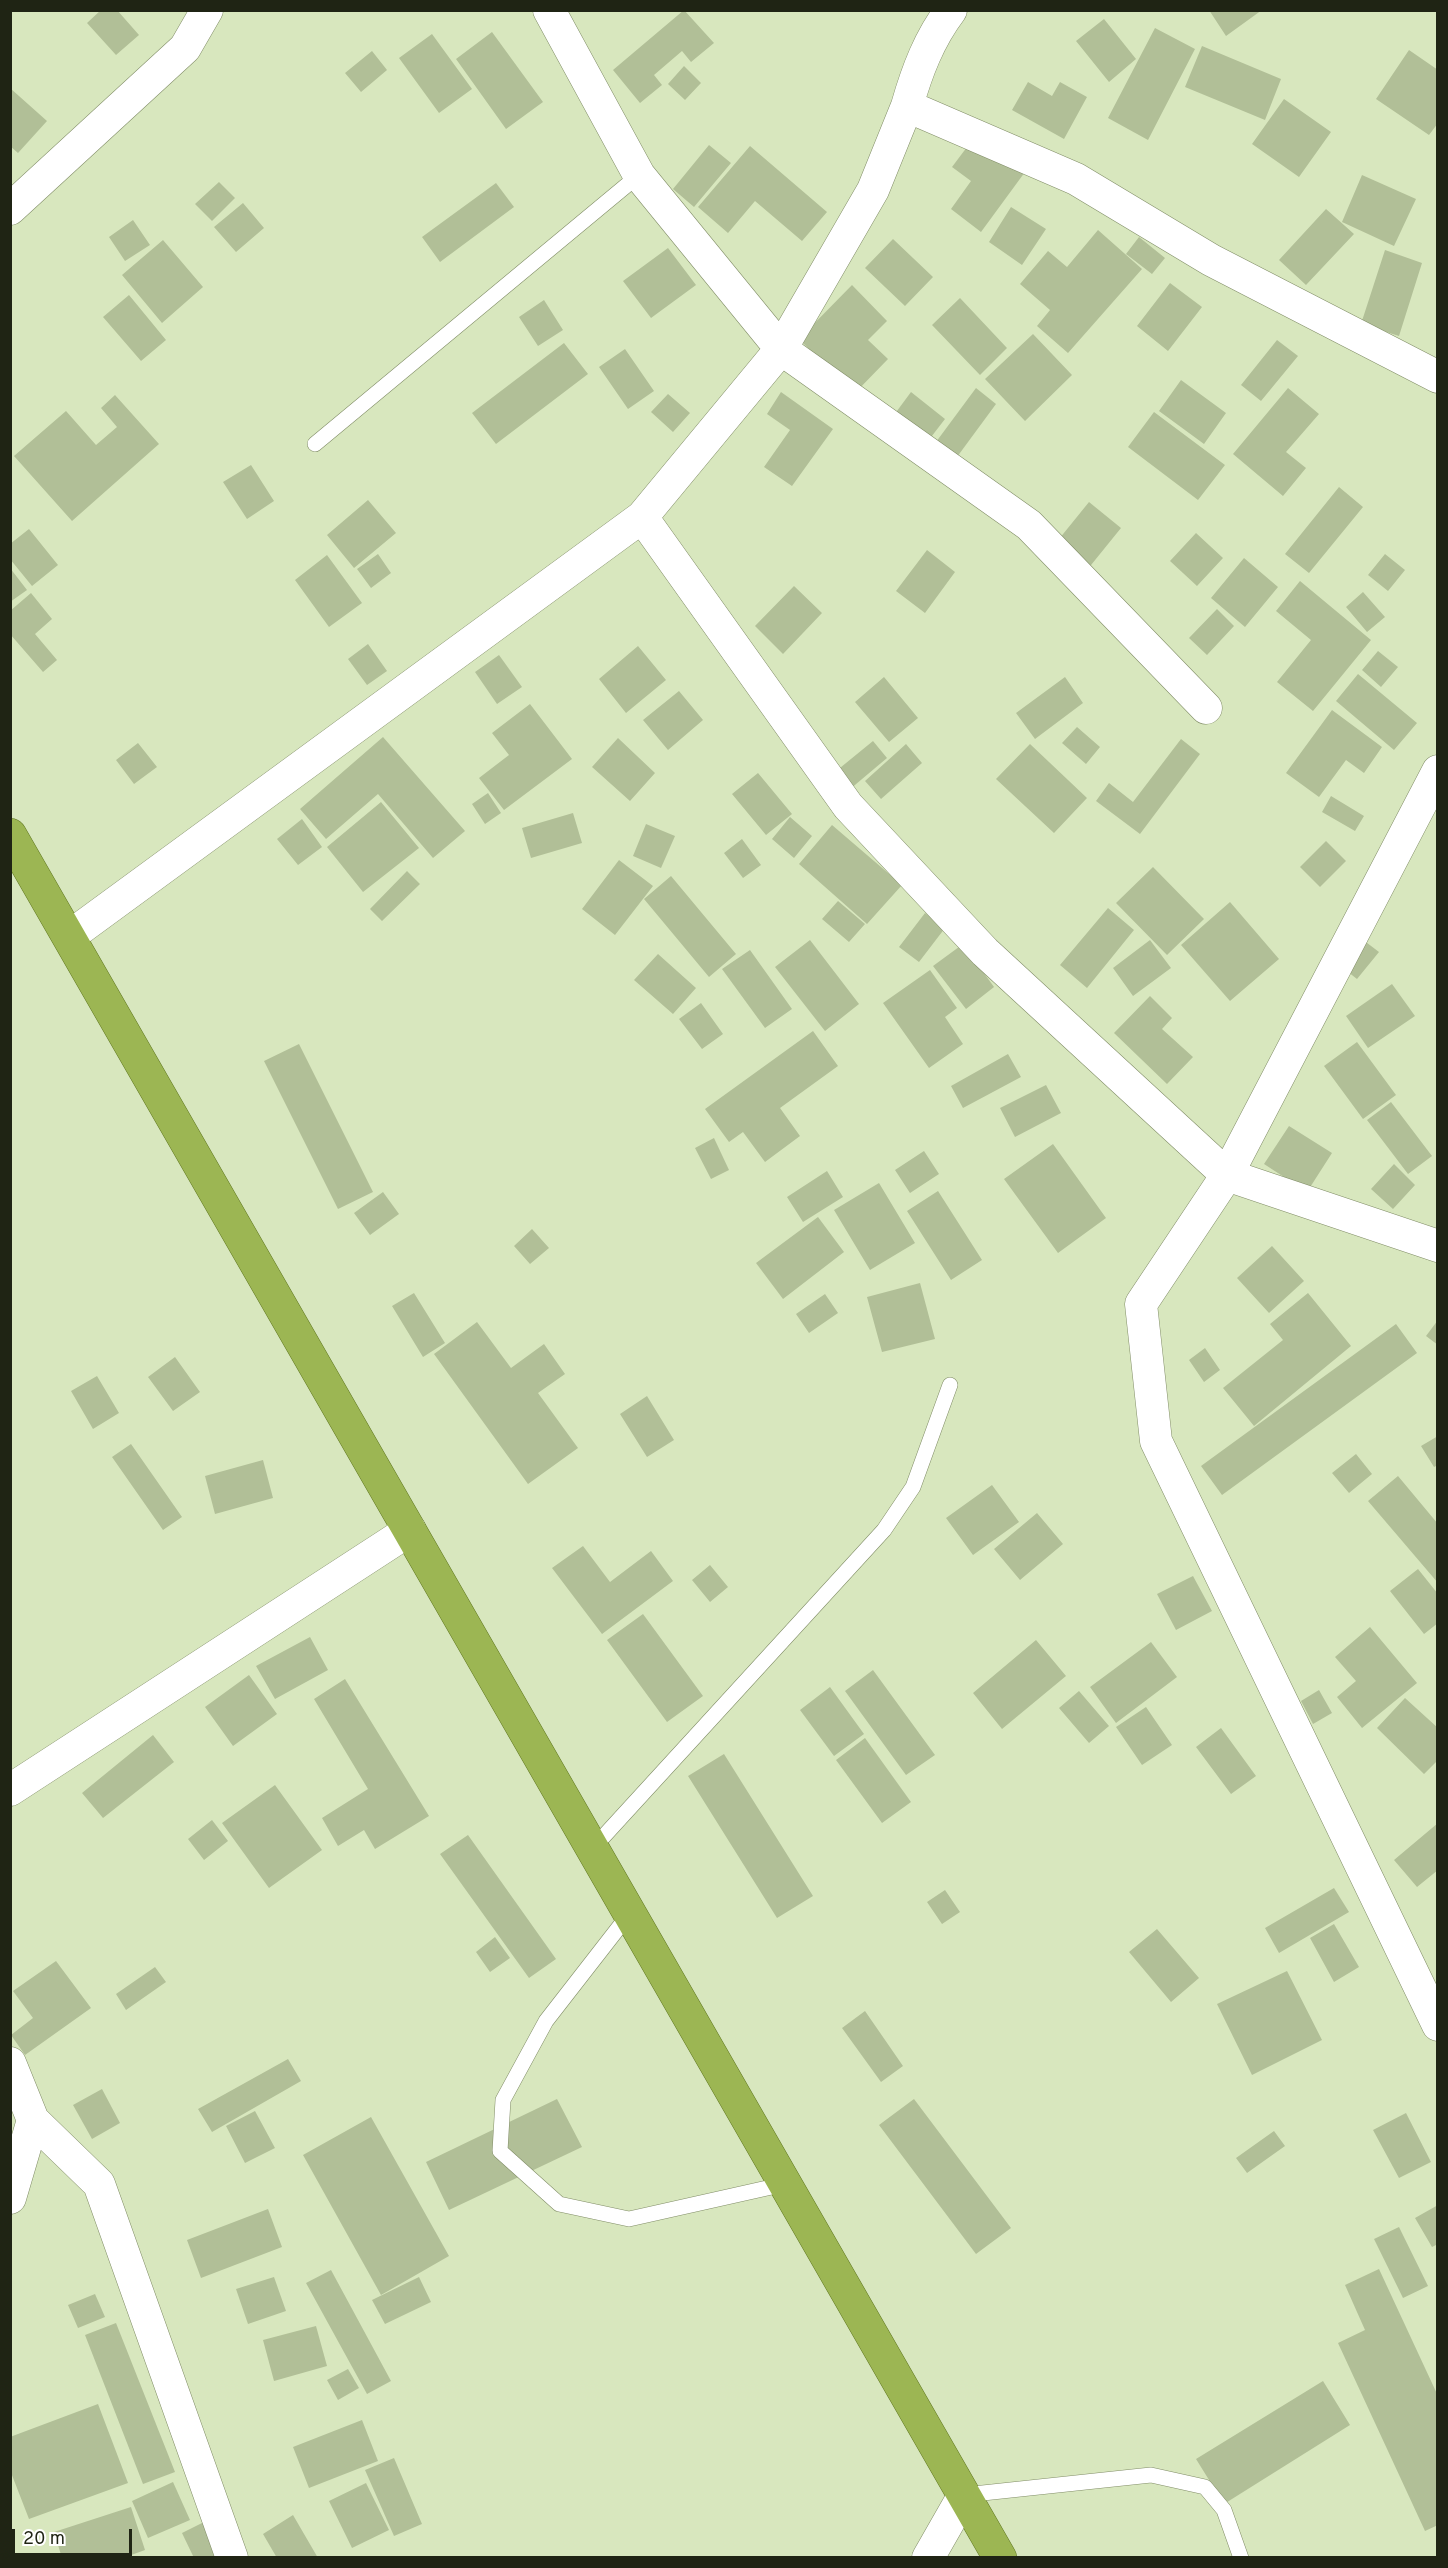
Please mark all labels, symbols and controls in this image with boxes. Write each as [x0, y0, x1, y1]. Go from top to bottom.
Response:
scale bar [15, 2517, 135, 2555]
text: 20 m [23, 2528, 65, 2551]

